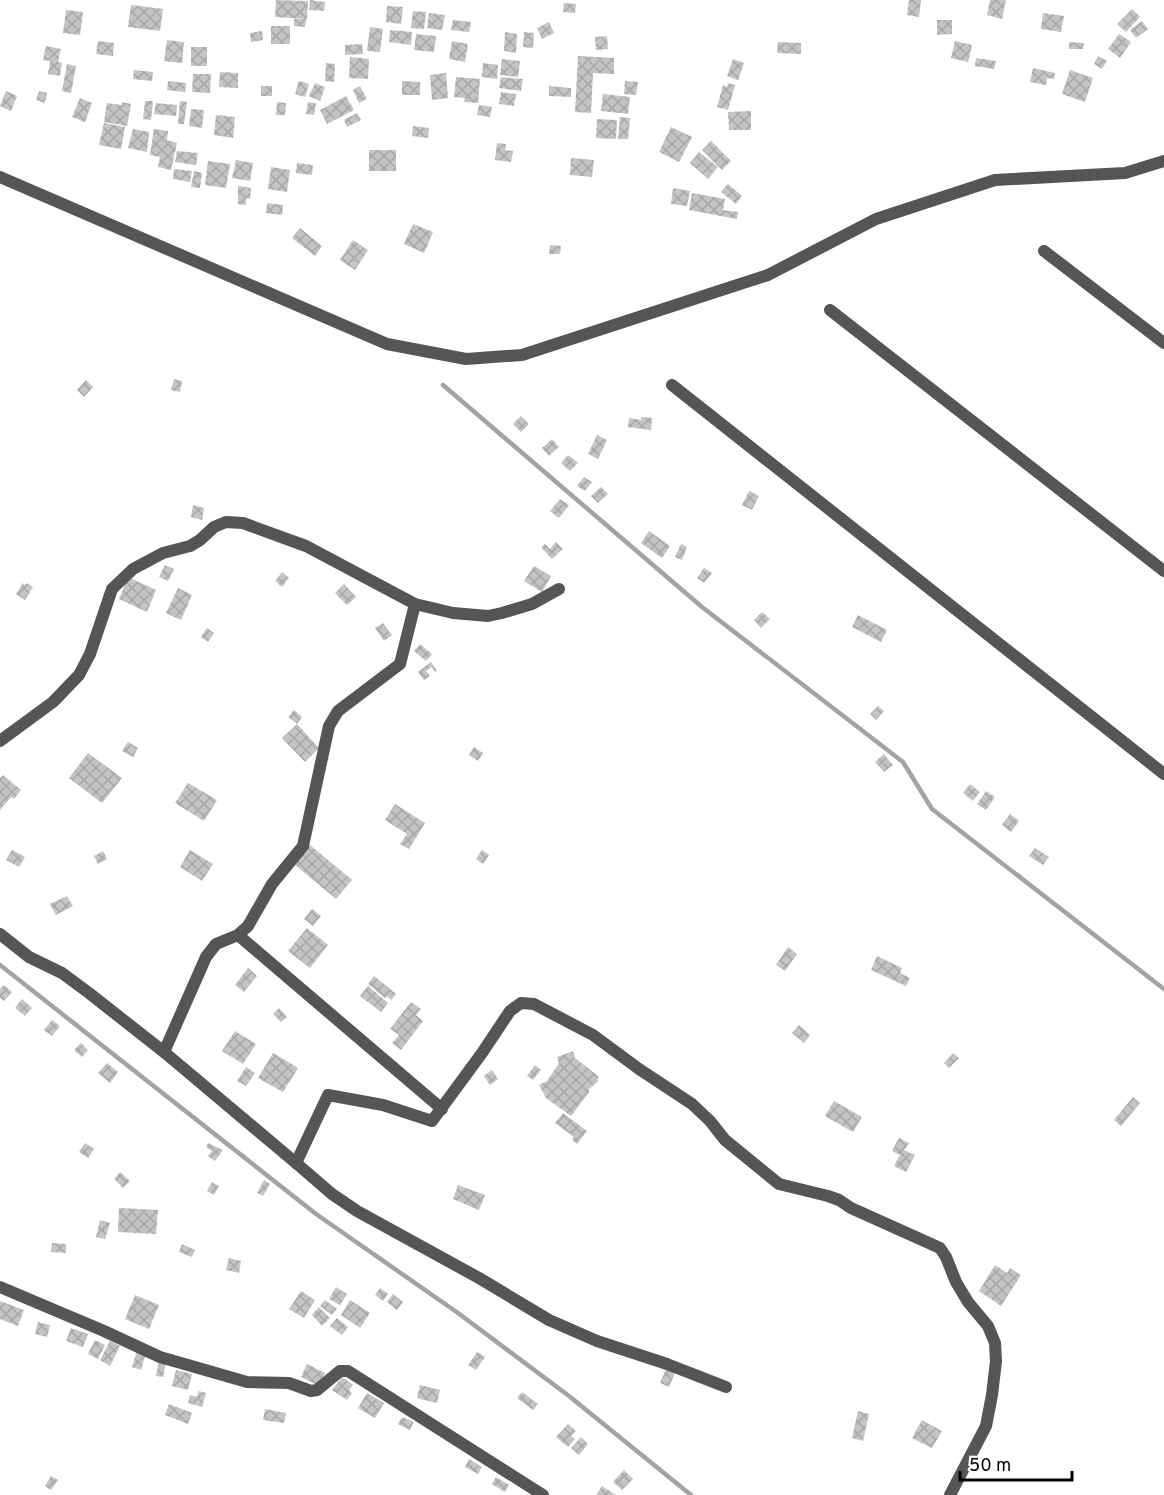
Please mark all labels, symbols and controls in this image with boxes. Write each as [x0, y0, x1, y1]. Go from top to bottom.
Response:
scale bar [960, 1444, 1072, 1482]
text: 50 m [969, 1455, 1011, 1478]

